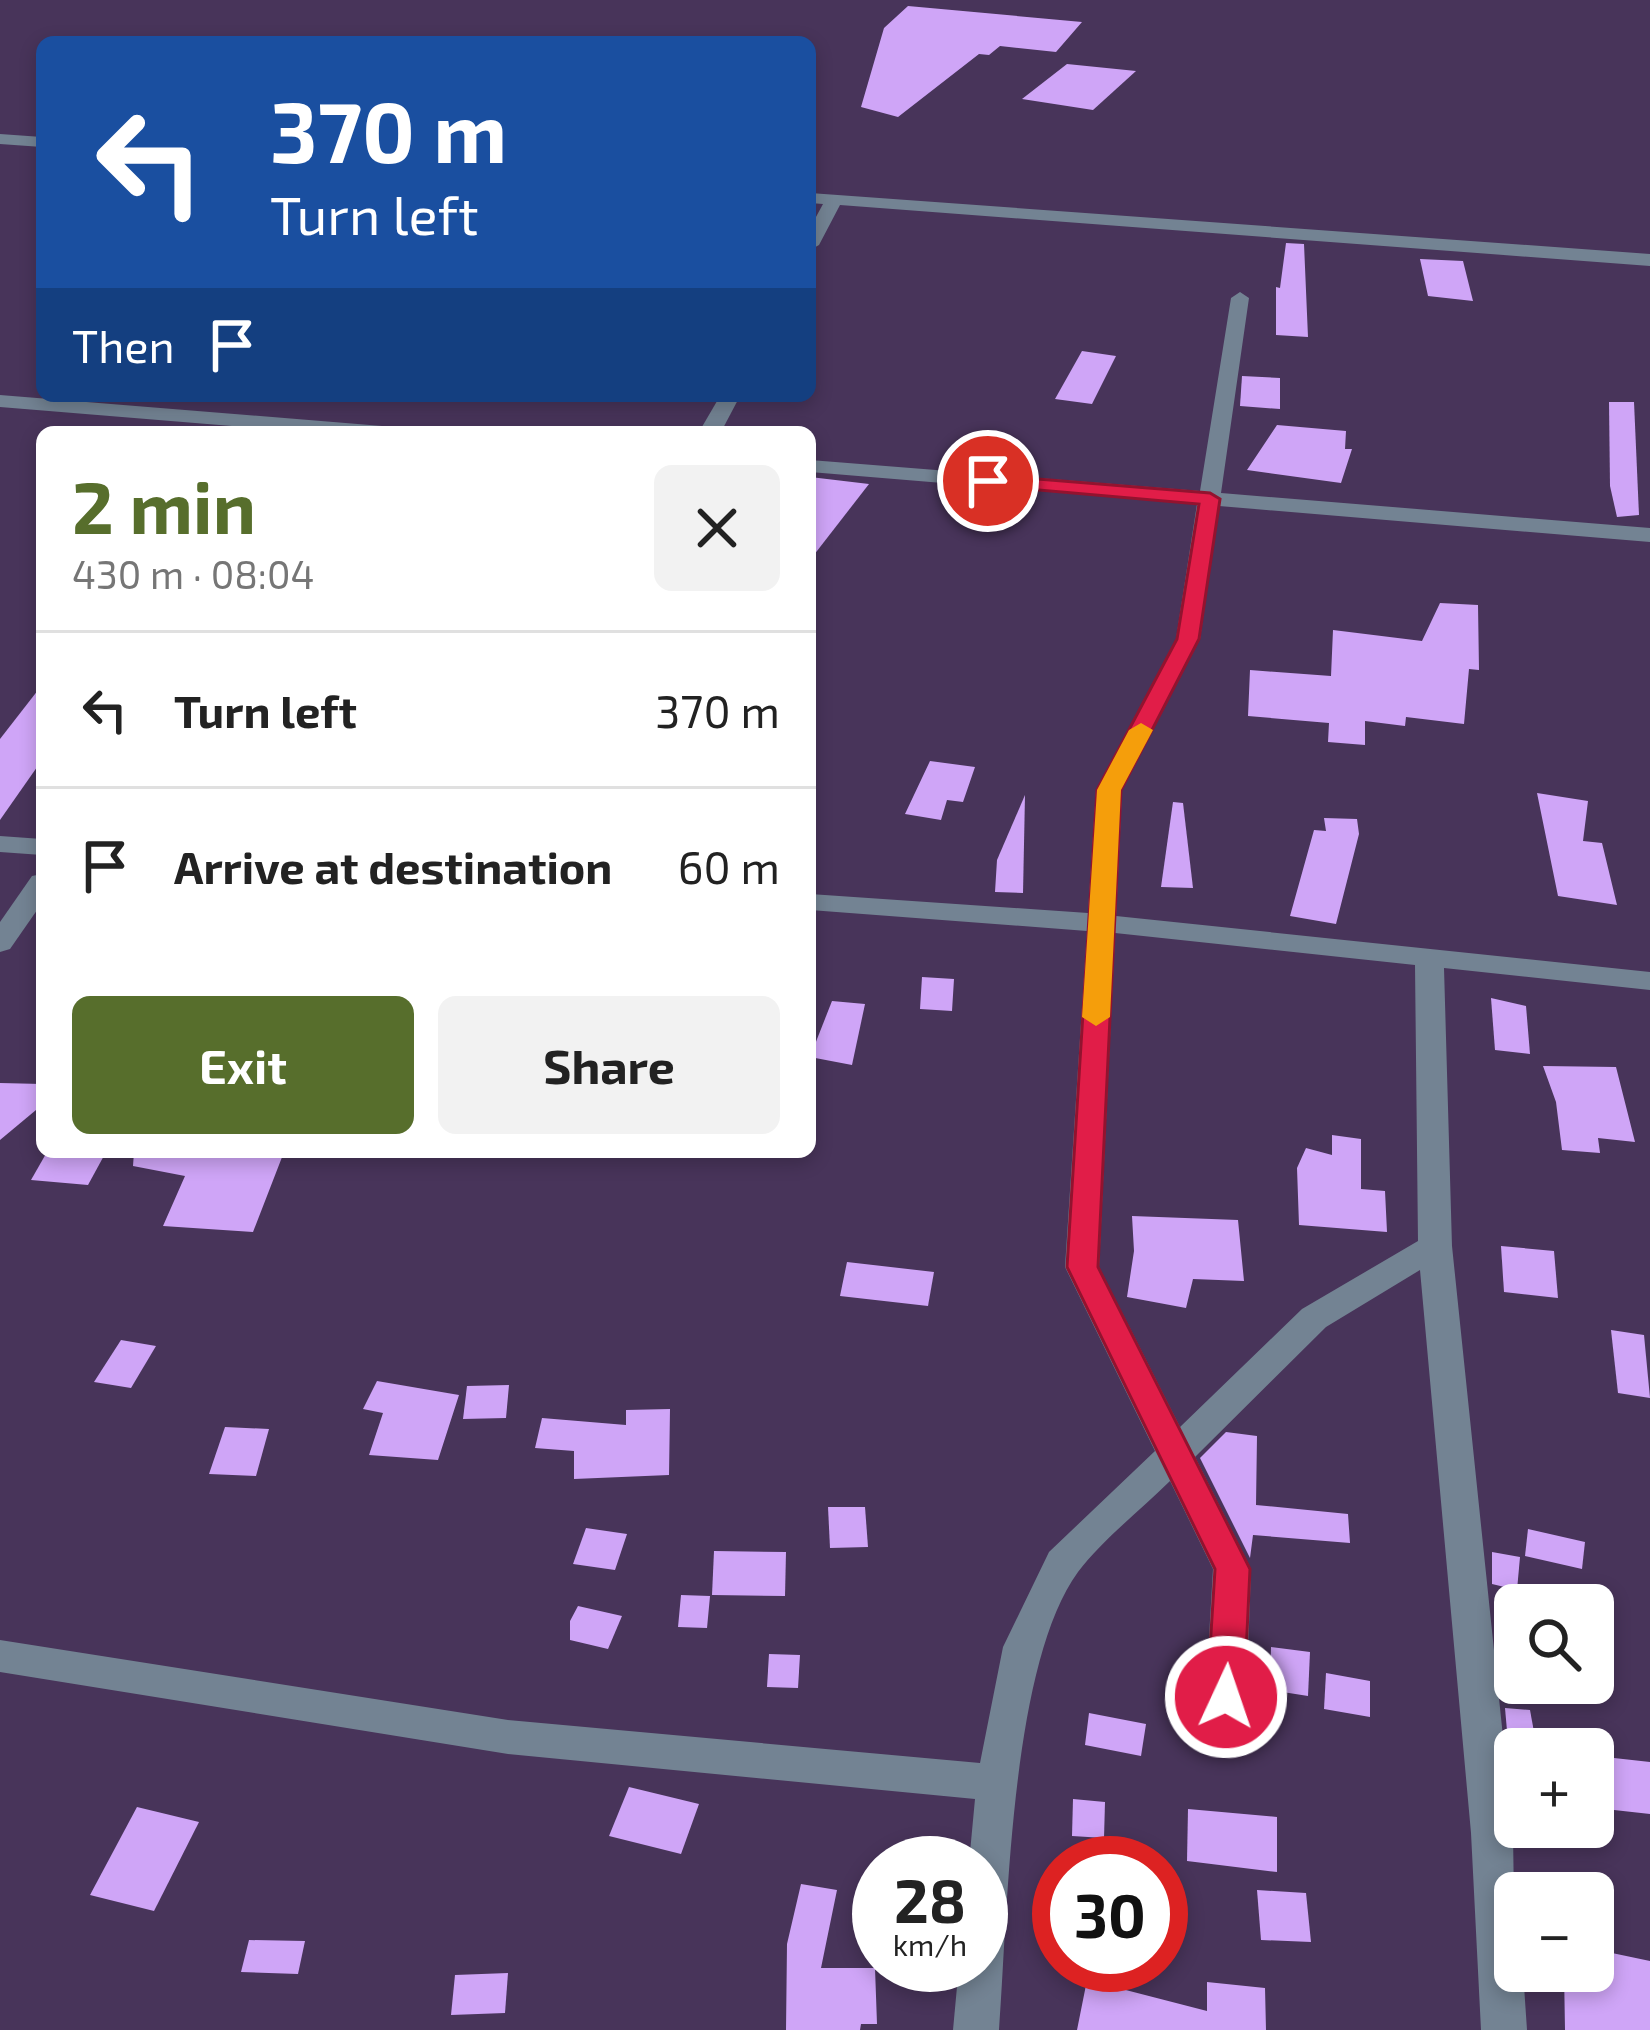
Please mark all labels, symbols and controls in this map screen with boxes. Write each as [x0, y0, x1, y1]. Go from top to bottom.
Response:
text: 370 m [270, 79, 507, 180]
icon: left [72, 84, 228, 240]
text: Turn left [270, 181, 479, 246]
icon: arrive [199, 312, 265, 378]
text: Then [72, 318, 175, 372]
pin [937, 430, 1039, 532]
icon: arrive [955, 448, 1021, 514]
text: 2 min [72, 462, 256, 548]
button: close [654, 465, 780, 591]
text: 430 m · 08:04 [72, 550, 315, 597]
icon: left [72, 677, 138, 743]
text: Turn left [174, 683, 357, 737]
text: 370 m [655, 683, 780, 737]
icon: arrive [72, 833, 138, 899]
text: Arrive at destination [174, 839, 612, 893]
text: 60 m [678, 839, 780, 893]
button: Exit [72, 996, 414, 1134]
button: Share [438, 996, 780, 1134]
map controls [1494, 1584, 1614, 1992]
button: search [1494, 1584, 1614, 1704]
position arrow [1163, 1634, 1289, 1760]
button: + [1494, 1728, 1614, 1848]
speed limit sign: 30 [1032, 1836, 1188, 1992]
text: 28 [894, 1863, 966, 1935]
button: − [1494, 1872, 1614, 1992]
text: km/h [893, 1926, 967, 1962]

